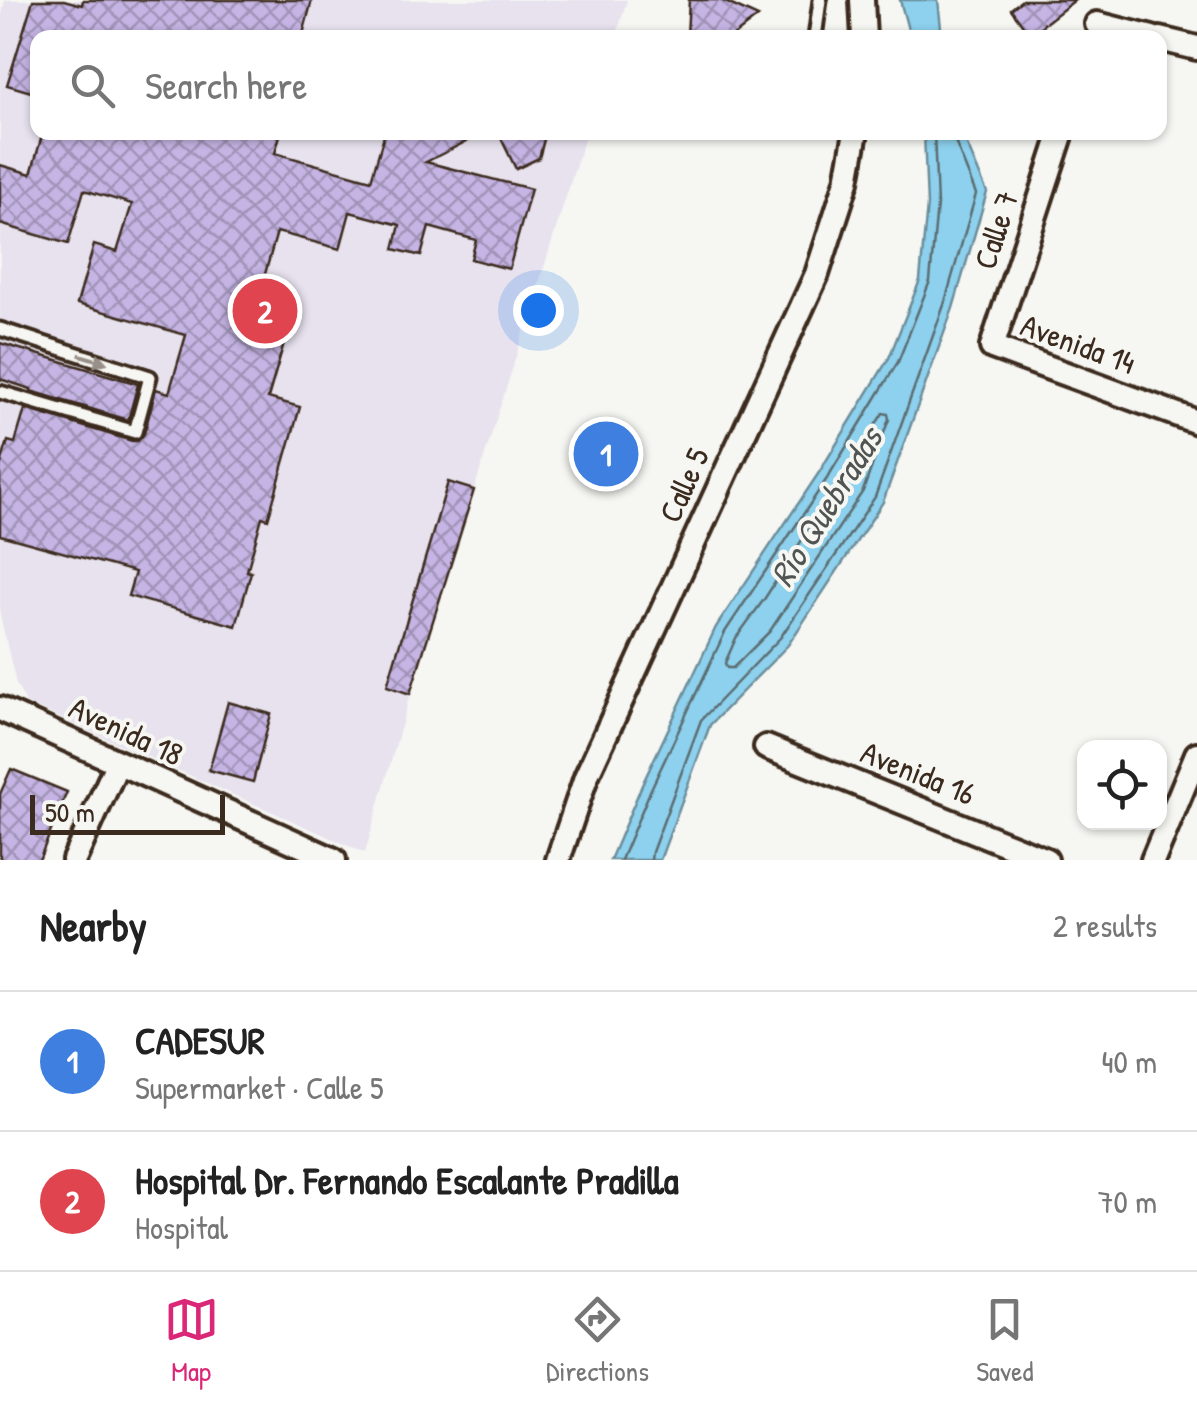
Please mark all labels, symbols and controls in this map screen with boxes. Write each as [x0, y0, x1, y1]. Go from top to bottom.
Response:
search box [30, 30, 1167, 140]
icon: search [65, 58, 120, 113]
text: Search here [145, 59, 307, 111]
street label: Calle 7 [963, 185, 1028, 274]
pin: 2 [232, 274, 298, 348]
your location [513, 285, 564, 336]
street label: Avenida 14 [1015, 303, 1141, 384]
one-way arrow [78, 352, 108, 367]
water label: Río Quebradas [758, 415, 895, 595]
pin: 1 [574, 416, 638, 492]
street label: Calle 5 [648, 441, 719, 529]
street label: Avenida 18 [62, 686, 190, 776]
street label: Avenida 16 [855, 730, 982, 815]
map controls [1077, 740, 1167, 830]
button: locate [1077, 740, 1167, 830]
scale bar [30, 790, 225, 834]
text: 50 m [45, 793, 95, 831]
text: Nearby [40, 897, 147, 954]
text: 2 results [1053, 904, 1157, 947]
text: CADESUR [135, 1014, 265, 1066]
text: 1 [67, 1040, 78, 1083]
text: 40 m [1102, 1040, 1157, 1083]
text: Supermarket · Calle 5 [135, 1066, 384, 1109]
text: Hospital Dr. Fernando Escalante Pradilla [135, 1154, 679, 1206]
text: 2 [65, 1180, 80, 1223]
text: 70 m [1098, 1180, 1157, 1223]
text: Hospital [135, 1206, 228, 1249]
tab: Map [164, 1292, 219, 1390]
tab: Directions [546, 1292, 649, 1390]
tab: Saved [976, 1292, 1033, 1390]

